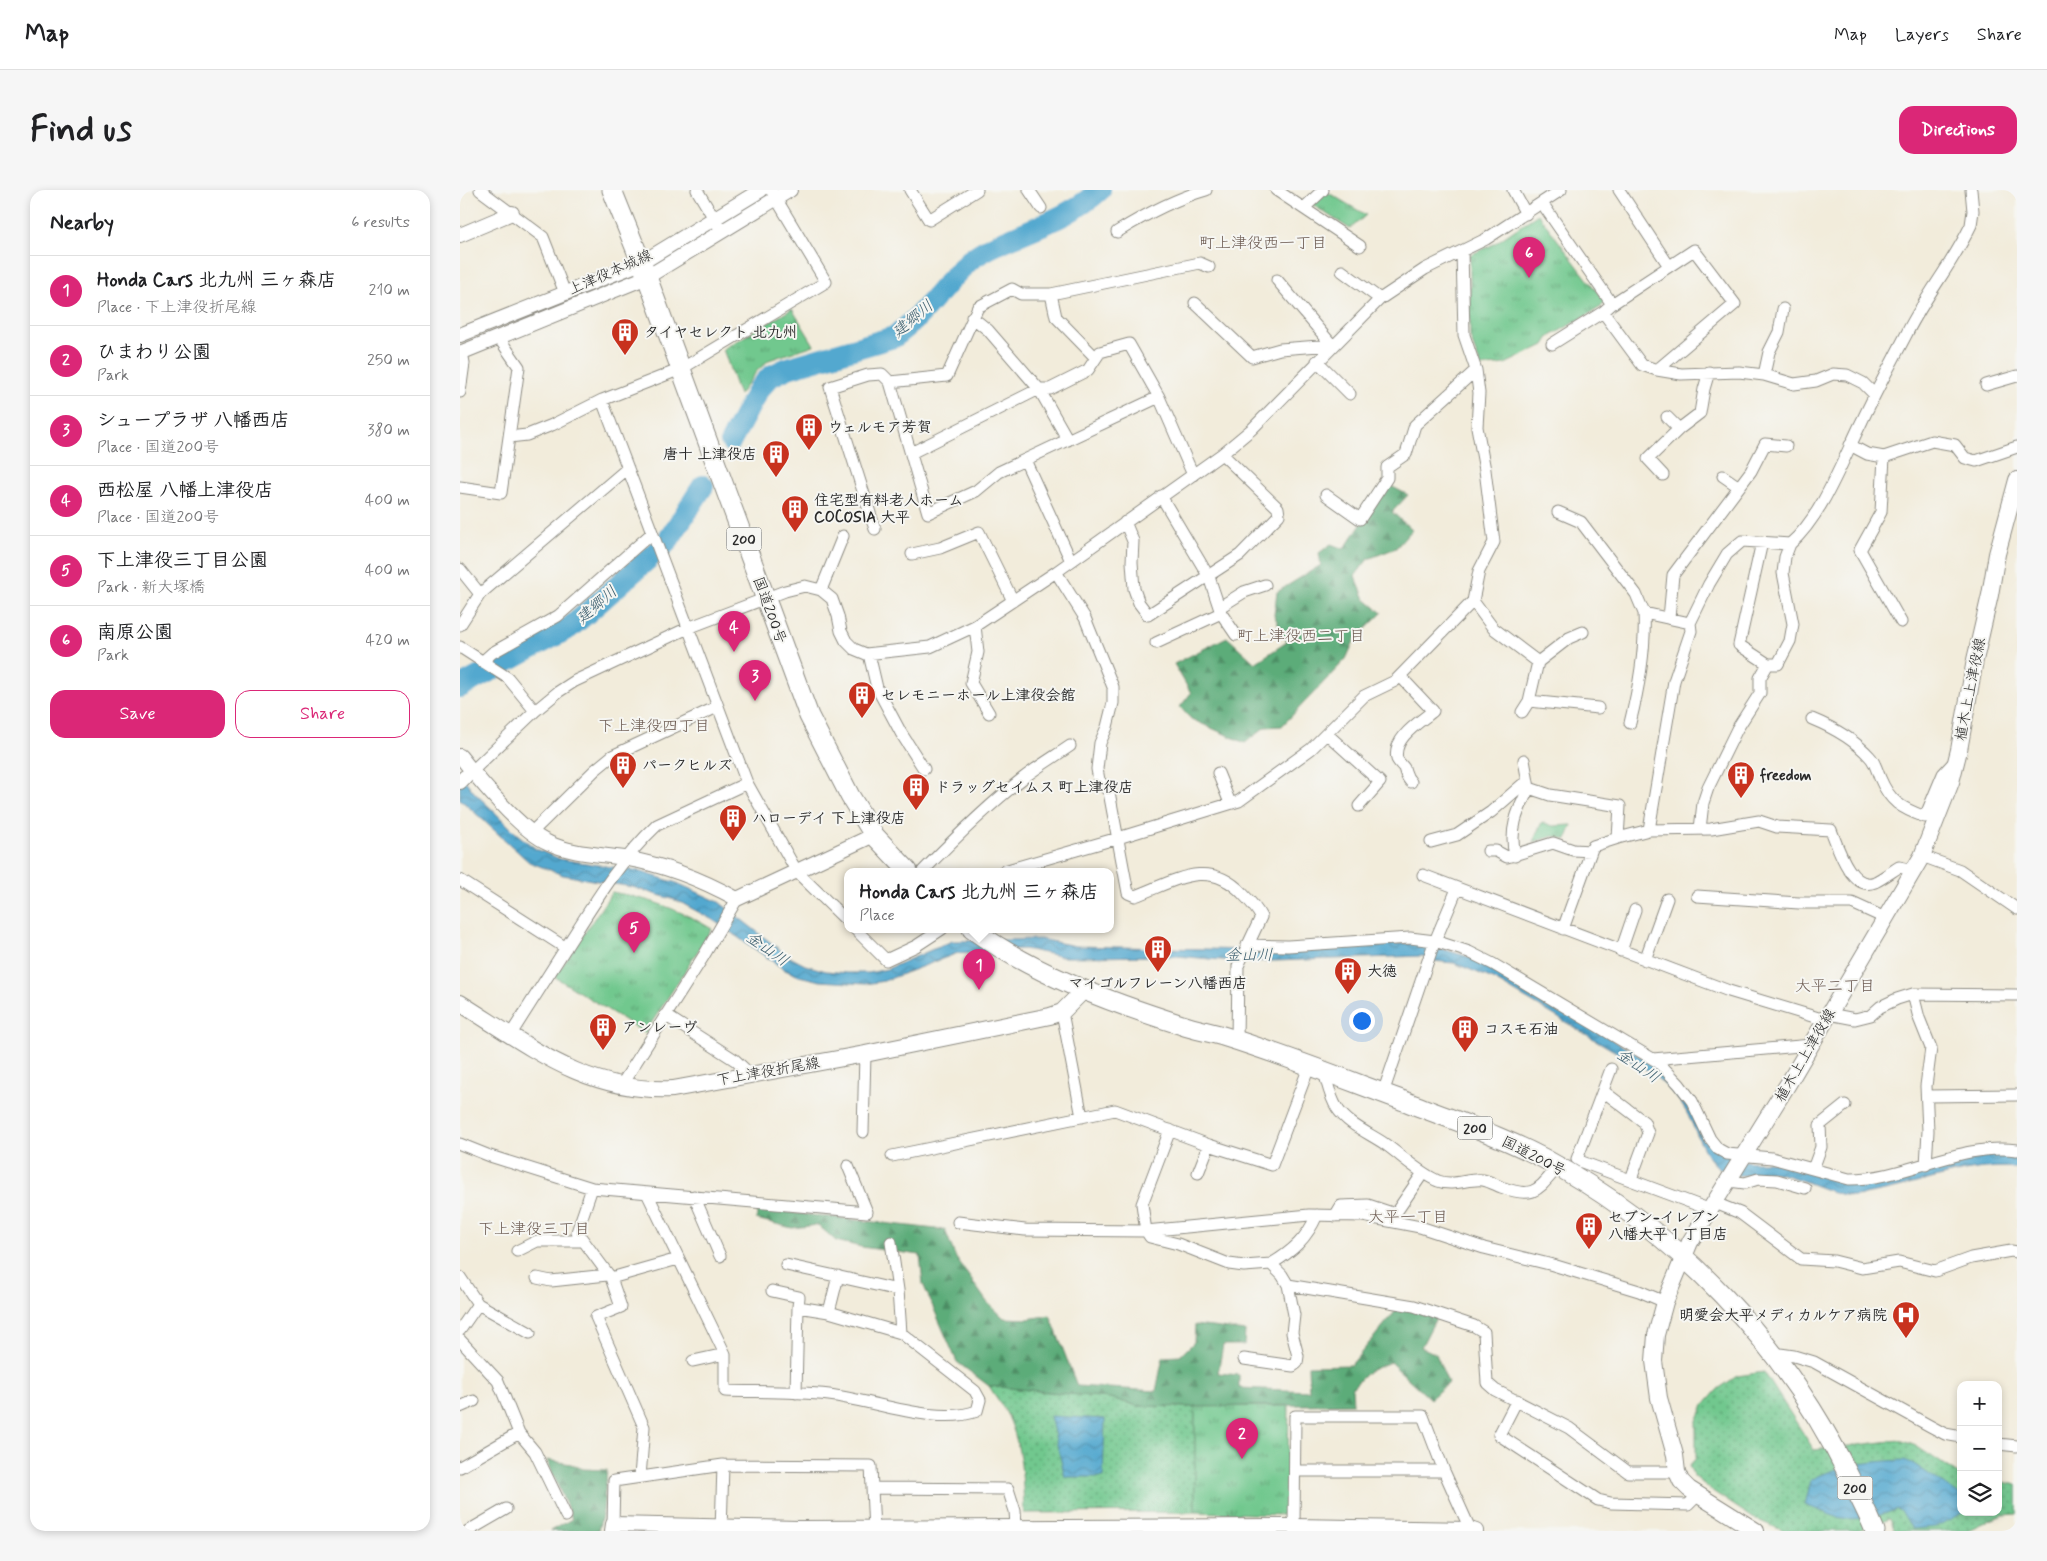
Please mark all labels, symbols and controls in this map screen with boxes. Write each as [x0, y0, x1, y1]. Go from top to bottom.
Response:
text: Map [25, 19, 69, 50]
text: Map [1834, 23, 1867, 47]
text: Layers [1895, 23, 1949, 47]
text: Share [1977, 23, 2022, 47]
button: Directions [1899, 106, 2017, 154]
text: Find us [30, 107, 132, 153]
text: Nearby [50, 209, 114, 237]
text: 6 results [351, 212, 410, 233]
district label: 町上津役西一丁目 [1199, 233, 1327, 254]
pin: 6 [1513, 237, 1545, 278]
street label: 上津役本城線 [565, 245, 656, 300]
text: Honda Cars 北九州 三ヶ森店 [97, 268, 336, 293]
text: 1 [62, 280, 70, 301]
text: 210 m [369, 280, 410, 301]
water label: 建郷川 [888, 296, 938, 343]
text: Place · 下上津役折尾線 [97, 297, 257, 318]
building icon: タイヤセレクト 北九州 [610, 317, 640, 356]
place label: タイヤセレクト 北九州 [644, 323, 797, 343]
text: ひまわり公園 [97, 340, 211, 365]
text: 2 [62, 350, 70, 371]
text: 250 m [367, 350, 410, 371]
text: Park [97, 365, 129, 386]
text: シュープラザ 八幡西店 [97, 408, 289, 433]
building icon: ウェルモア芳賀 [794, 412, 824, 451]
place label: ウェルモア芳賀 [828, 418, 932, 438]
text: 3 [62, 420, 70, 441]
text: 380 m [367, 420, 410, 441]
text: Place · 国道200号 [97, 437, 219, 458]
building icon: 唐十 上津役店 [761, 439, 791, 478]
place label: 唐十 上津役店 [663, 445, 757, 465]
text: 西松屋 八幡上津役店 [97, 478, 273, 503]
text: 4 [61, 490, 71, 511]
text: 400 m [365, 490, 410, 511]
place label: 住宅型有料老人ホーム COCOSIA 大平 [814, 491, 963, 528]
building icon: 住宅型有料老人ホーム COCOSIA 大平 [780, 494, 810, 533]
text: Place · 国道200号 [97, 507, 219, 528]
road number: 200 [726, 528, 762, 550]
text: 下上津役三丁目公園 [97, 548, 268, 573]
text: 5 [61, 560, 71, 581]
text: 400 m [365, 560, 410, 581]
street label: 国道200号 [748, 574, 790, 647]
text: Park · 新大塚橋 [97, 577, 205, 598]
water label: 建郷川 [572, 581, 622, 629]
pin: 4 [718, 611, 750, 652]
text: 南原公園 [97, 620, 173, 645]
district label: 町上津役西二丁目 [1237, 626, 1365, 647]
text: 6 [62, 630, 70, 651]
text: 420 m [366, 630, 410, 651]
street label: 植木上上津役線 [1951, 636, 1991, 743]
text: Park [97, 645, 129, 666]
pin: 3 [739, 660, 771, 701]
building icon: セレモニーホール上津役会館 [847, 680, 877, 719]
place label: セレモニーホール上津役会館 [881, 686, 1075, 706]
button: Save [50, 690, 225, 738]
button: Share [235, 690, 410, 738]
district label: 下上津役四丁目 [598, 716, 710, 737]
building icon: パークヒルズ [608, 750, 638, 789]
place label: パークヒルズ [642, 756, 732, 776]
building icon: freedom [1726, 760, 1756, 799]
place label: freedom [1759, 766, 1811, 786]
building icon: ドラッグセイムス 町上津役店 [901, 772, 931, 811]
place label: ドラッグセイムス 町上津役店 [935, 778, 1133, 798]
building icon: ハローデイ 下上津役店 [718, 803, 748, 842]
place label: ハローデイ 下上津役店 [752, 809, 906, 829]
popup [844, 868, 1114, 933]
text: Honda Cars 北九州 三ヶ森店 [859, 880, 1099, 905]
text: Place [859, 905, 895, 926]
pin: 5 [618, 912, 650, 953]
water label: 金山川 [741, 927, 793, 972]
building icon: マイゴルフレーン八幡西店 [1143, 934, 1173, 973]
water label: 金山川 [1225, 945, 1273, 966]
pin: 1 [963, 949, 995, 990]
building icon: 大徳 [1333, 956, 1363, 995]
place label: 大徳 [1367, 962, 1397, 982]
place label: マイゴルフレーン八幡西店 [1069, 974, 1247, 994]
district label: 大平二丁目 [1795, 976, 1875, 997]
street label: 植木上上津役線 [1771, 1005, 1841, 1106]
your location [1349, 1008, 1375, 1034]
building icon: アンレーヴ [588, 1012, 618, 1051]
building icon: コスモ石油 [1450, 1014, 1480, 1053]
place label: アンレーヴ [622, 1018, 698, 1038]
place label: コスモ石油 [1484, 1020, 1558, 1040]
water label: 金山川 [1612, 1044, 1664, 1088]
street label: 下上津役折尾線 [715, 1053, 822, 1091]
road number: 200 [1458, 1116, 1492, 1140]
street label: 国道200号 [1498, 1132, 1569, 1182]
district label: 大平一丁目 [1368, 1207, 1448, 1228]
place label: セブン-イレブン 八幡大平１丁目店 [1608, 1208, 1728, 1245]
building icon: セブン-イレブン 八幡大平１丁目店 [1574, 1211, 1604, 1250]
district label: 下上津役三丁目 [478, 1219, 590, 1240]
hospital icon: 明愛会大平メディカルケア病院 [1891, 1300, 1921, 1339]
place label: 明愛会大平メディカルケア病院 [1679, 1306, 1887, 1326]
map controls [1957, 1381, 2002, 1516]
button: + [1957, 1381, 2002, 1426]
pin: 2 [1226, 1418, 1258, 1459]
button: − [1957, 1426, 2002, 1471]
button: layers [1957, 1471, 2002, 1516]
road number: 200 [1838, 1476, 1872, 1500]

